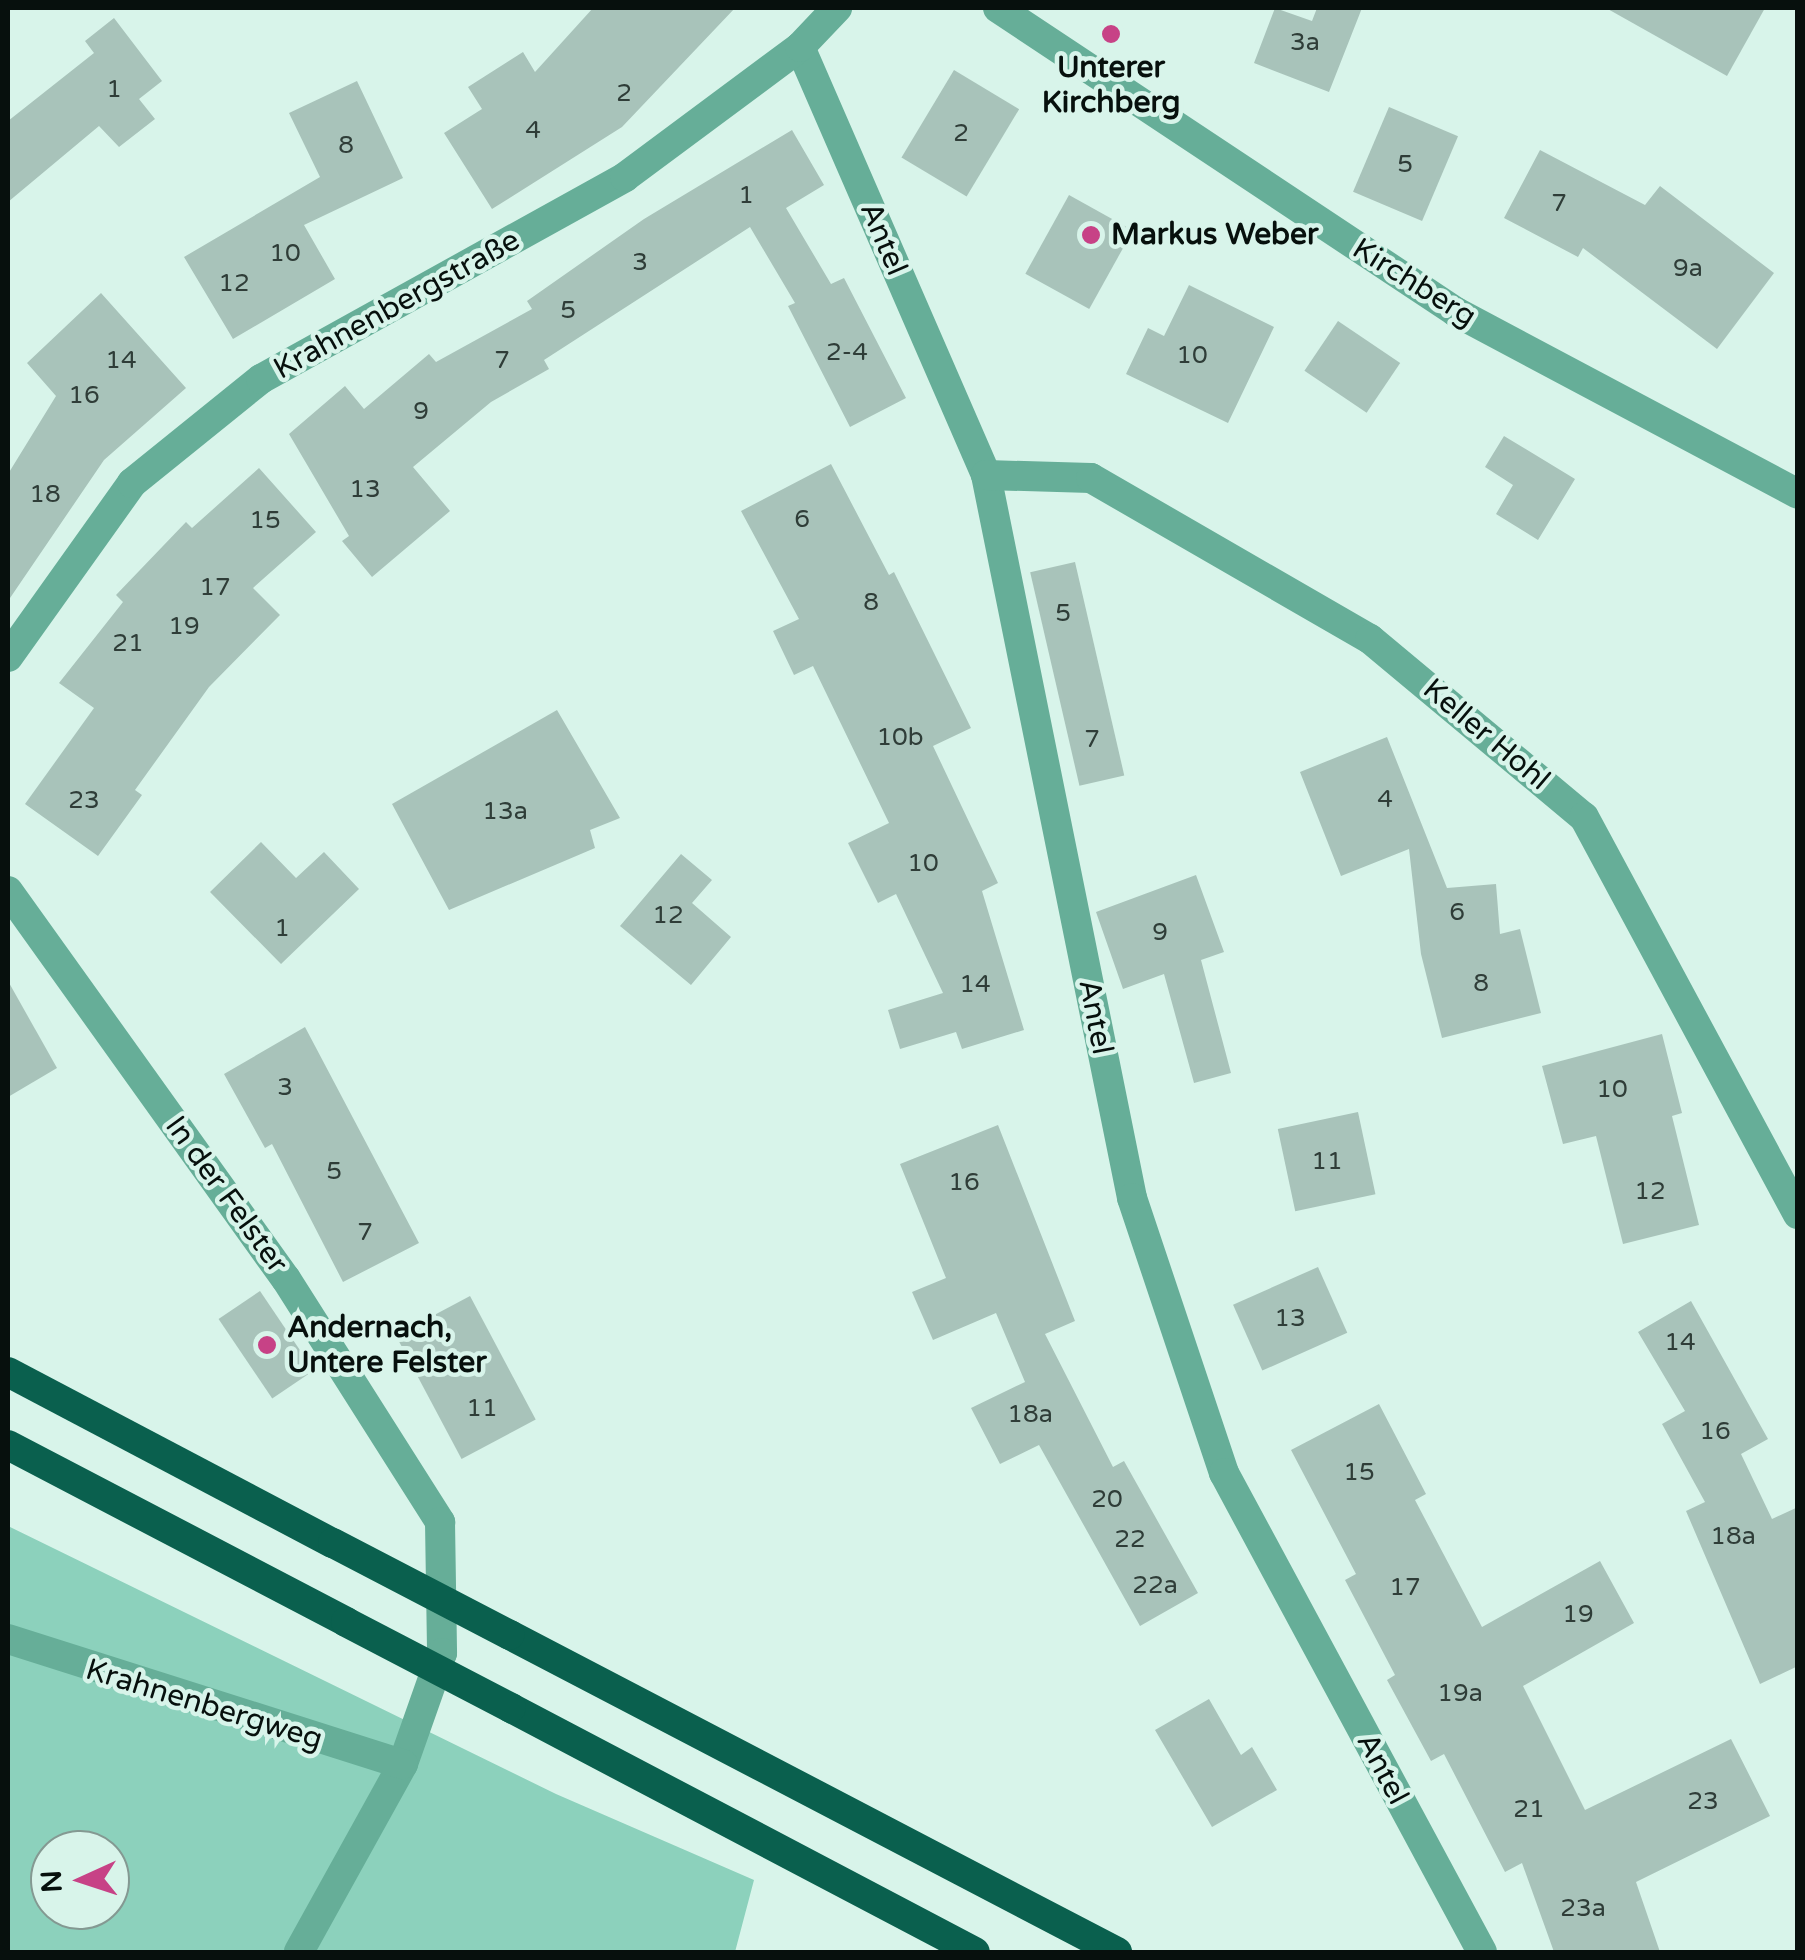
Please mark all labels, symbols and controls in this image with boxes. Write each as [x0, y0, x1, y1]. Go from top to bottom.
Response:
marker: Unterer Kirchberg [1100, 23, 1122, 45]
house number: 3a [1290, 27, 1320, 57]
place label: Unterer Kirchberg [1042, 50, 1180, 120]
house number: 1 [106, 74, 122, 104]
house number: 2 [616, 78, 632, 108]
house number: 4 [525, 115, 541, 145]
house number: 2 [953, 118, 969, 148]
house number: 8 [338, 130, 354, 160]
house number: 5 [1397, 149, 1413, 179]
house number: 1 [738, 180, 754, 210]
house number: 7 [1551, 188, 1567, 218]
street label: Antel [852, 197, 914, 281]
place label: Markus Weber [1111, 217, 1319, 253]
street label: Krahnenbergstraße [268, 222, 526, 388]
marker: Markus Weber [1080, 224, 1102, 246]
street label: Kirchberg [1346, 231, 1482, 335]
house number: 10 [269, 238, 301, 268]
house number: 3 [632, 247, 648, 277]
house number: 9a [1673, 253, 1703, 283]
house number: 12 [218, 268, 250, 298]
house number: 5 [560, 295, 576, 325]
house number: 2-4 [826, 337, 868, 367]
house number: 10 [1176, 340, 1208, 370]
house number: 14 [105, 345, 137, 375]
house number: 7 [494, 345, 510, 375]
house number: 16 [68, 380, 100, 410]
house number: 9 [413, 396, 429, 426]
house number: 13 [349, 474, 381, 504]
house number: 18 [29, 479, 61, 509]
house number: 6 [794, 504, 810, 534]
house number: 15 [249, 505, 281, 535]
house number: 17 [199, 572, 231, 602]
house number: 8 [863, 587, 879, 617]
house number: 5 [1055, 598, 1071, 628]
house number: 19 [168, 611, 200, 641]
house number: 21 [112, 628, 144, 658]
street label: Keller Hohl [1415, 672, 1557, 798]
house number: 10b [876, 722, 924, 752]
house number: 7 [1084, 724, 1100, 754]
house number: 4 [1377, 784, 1393, 814]
house number: 23 [68, 785, 100, 815]
house number: 13a [482, 796, 528, 826]
house number: 10 [907, 848, 939, 878]
house number: 6 [1449, 897, 1465, 927]
house number: 12 [652, 900, 684, 930]
house number: 1 [274, 913, 290, 943]
house number: 9 [1152, 917, 1168, 947]
house number: 8 [1473, 968, 1489, 998]
house number: 14 [959, 969, 991, 999]
street label: Antel [1070, 976, 1120, 1058]
house number: 3 [277, 1072, 293, 1102]
house number: 10 [1596, 1074, 1628, 1104]
street label: In der Felster [157, 1110, 295, 1280]
house number: 11 [1311, 1146, 1343, 1176]
house number: 5 [326, 1156, 342, 1186]
house number: 16 [948, 1167, 980, 1197]
house number: 12 [1634, 1176, 1666, 1206]
house number: 7 [357, 1217, 373, 1247]
house number: 13 [1274, 1303, 1306, 1333]
place label: Andernach, Untere Felster [287, 1310, 487, 1380]
house number: 14 [1664, 1327, 1696, 1357]
marker: Andernach, Untere Felster [256, 1334, 278, 1356]
house number: 11 [466, 1393, 498, 1423]
house number: 18a [1007, 1399, 1053, 1429]
house number: 16 [1699, 1416, 1731, 1446]
house number: 15 [1343, 1457, 1375, 1487]
house number: 20 [1091, 1484, 1123, 1514]
house number: 18a [1710, 1521, 1756, 1551]
house number: 22 [1114, 1524, 1146, 1554]
house number: 22a [1132, 1570, 1178, 1600]
house number: 17 [1389, 1572, 1421, 1602]
house number: 19 [1562, 1599, 1594, 1629]
street label: Krahnenbergweg [81, 1652, 327, 1758]
house number: 19a [1437, 1678, 1483, 1708]
street label: Antel [1348, 1727, 1416, 1811]
house number: 23 [1687, 1786, 1719, 1816]
house number: 21 [1513, 1794, 1545, 1824]
north arrow [30, 1830, 130, 1930]
text: N [34, 1869, 70, 1894]
house number: 23a [1560, 1893, 1606, 1923]

